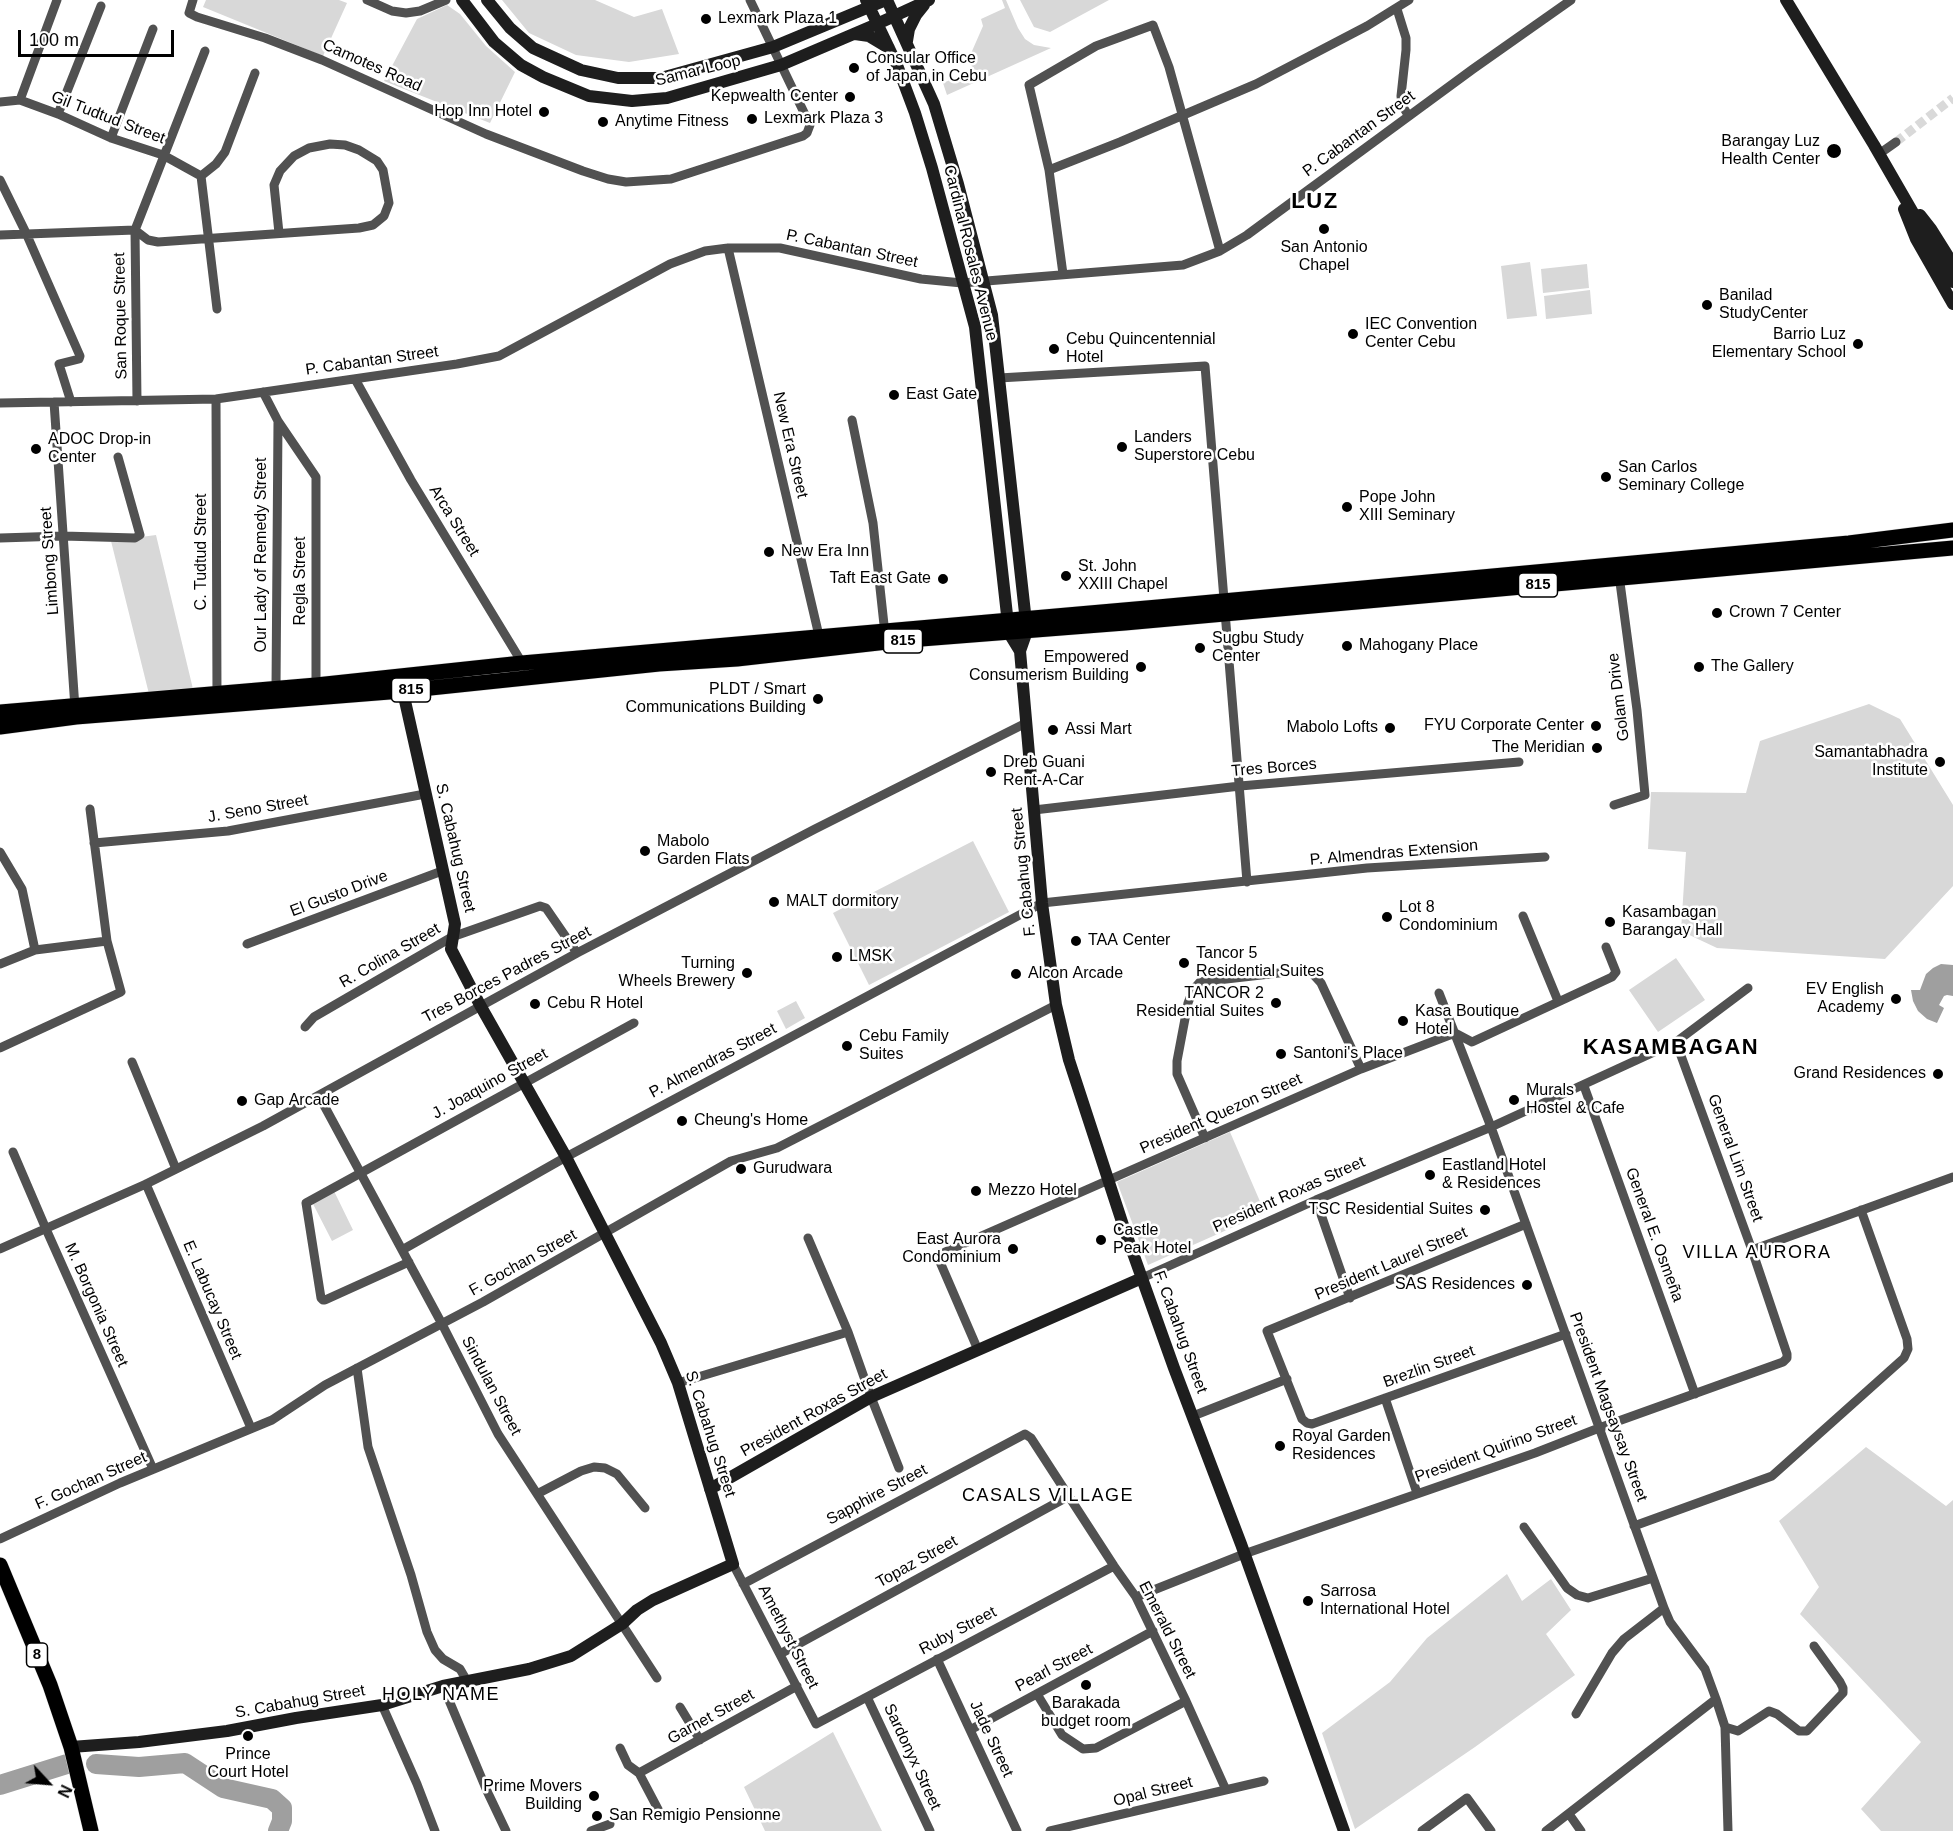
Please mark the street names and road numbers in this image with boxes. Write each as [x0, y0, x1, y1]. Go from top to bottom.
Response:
street label: Camotes Road [319, 36, 425, 96]
street label: Samar Loop [653, 51, 743, 91]
street label: Gil Tudtud Street [48, 87, 168, 149]
street label: P. Cabantan Street [1299, 87, 1419, 181]
street label: Cardinal Rosales Avenue [939, 163, 1001, 343]
street label: P. Cabantan Street [784, 226, 920, 272]
street label: San Roque Street [110, 252, 132, 380]
street label: P. Cabantan Street [304, 342, 440, 380]
street label: New Era Street [768, 390, 812, 500]
street label: Our Lady of Remedy Street [252, 458, 272, 652]
street label: Arca Street [425, 482, 483, 560]
street label: C. Tudtud Street [192, 494, 212, 610]
street label: Limbong Street [37, 506, 63, 616]
street label: Regla Street [291, 537, 311, 625]
road number: 815 [1518, 573, 1558, 597]
road number: 815 [884, 629, 922, 653]
street label: Golam Drive [1604, 652, 1634, 742]
road number: 815 [392, 678, 430, 702]
street label: Tres Borces [1231, 755, 1317, 781]
street label: S. Cabahug Street [431, 782, 479, 914]
street label: J. Seno Street [206, 791, 310, 827]
street label: F. Cabahug Street [1008, 807, 1040, 937]
street label: P. Almendras Extension [1309, 836, 1479, 870]
street label: El Gusto Drive [287, 867, 391, 921]
street label: R. Colina Street [336, 919, 444, 993]
street label: Tres Borces Padres Street [420, 922, 594, 1028]
street label: P. Almendras Street [646, 1019, 780, 1103]
street label: J. Joaquino Street [429, 1044, 551, 1124]
street label: President Quezon Street [1137, 1070, 1305, 1158]
street label: General Lim Street [1703, 1092, 1767, 1224]
street label: President Roxas Street [1210, 1153, 1368, 1237]
street label: General E. Osmeña [1621, 1165, 1687, 1305]
street label: President Laurel Street [1312, 1223, 1470, 1305]
street label: F. Gochan Street [466, 1225, 580, 1301]
street label: E. Labucay Street [178, 1238, 246, 1362]
street label: M. Borgonia Street [60, 1240, 132, 1370]
street label: F. Cabahug Street [1149, 1268, 1211, 1396]
street label: President Magsaysay Street [1565, 1310, 1651, 1504]
street label: Sindulan Street [457, 1333, 525, 1439]
street label: Brezlin Street [1381, 1342, 1477, 1392]
street label: President Roxas Street [737, 1365, 891, 1461]
street label: S. Cabahug Street [681, 1368, 739, 1500]
street label: President Quirino Street [1412, 1411, 1580, 1487]
street label: F. Gochan Street [32, 1448, 150, 1514]
street label: Sapphire Street [823, 1460, 931, 1530]
street label: Topaz Street [873, 1532, 961, 1592]
street label: Emerald Street [1134, 1578, 1200, 1682]
street label: Amethyst Street [754, 1582, 822, 1692]
street label: Ruby Street [916, 1603, 1000, 1659]
street label: Pearl Street [1012, 1640, 1096, 1696]
road number: 8 [26, 1643, 48, 1667]
street label: S. Cabahug Street [234, 1681, 366, 1723]
street label: Garnet Street [664, 1685, 758, 1749]
street label: Jade Street [965, 1698, 1017, 1780]
street label: Sardonyx Street [879, 1701, 945, 1813]
street label: Opal Street [1111, 1773, 1195, 1811]

